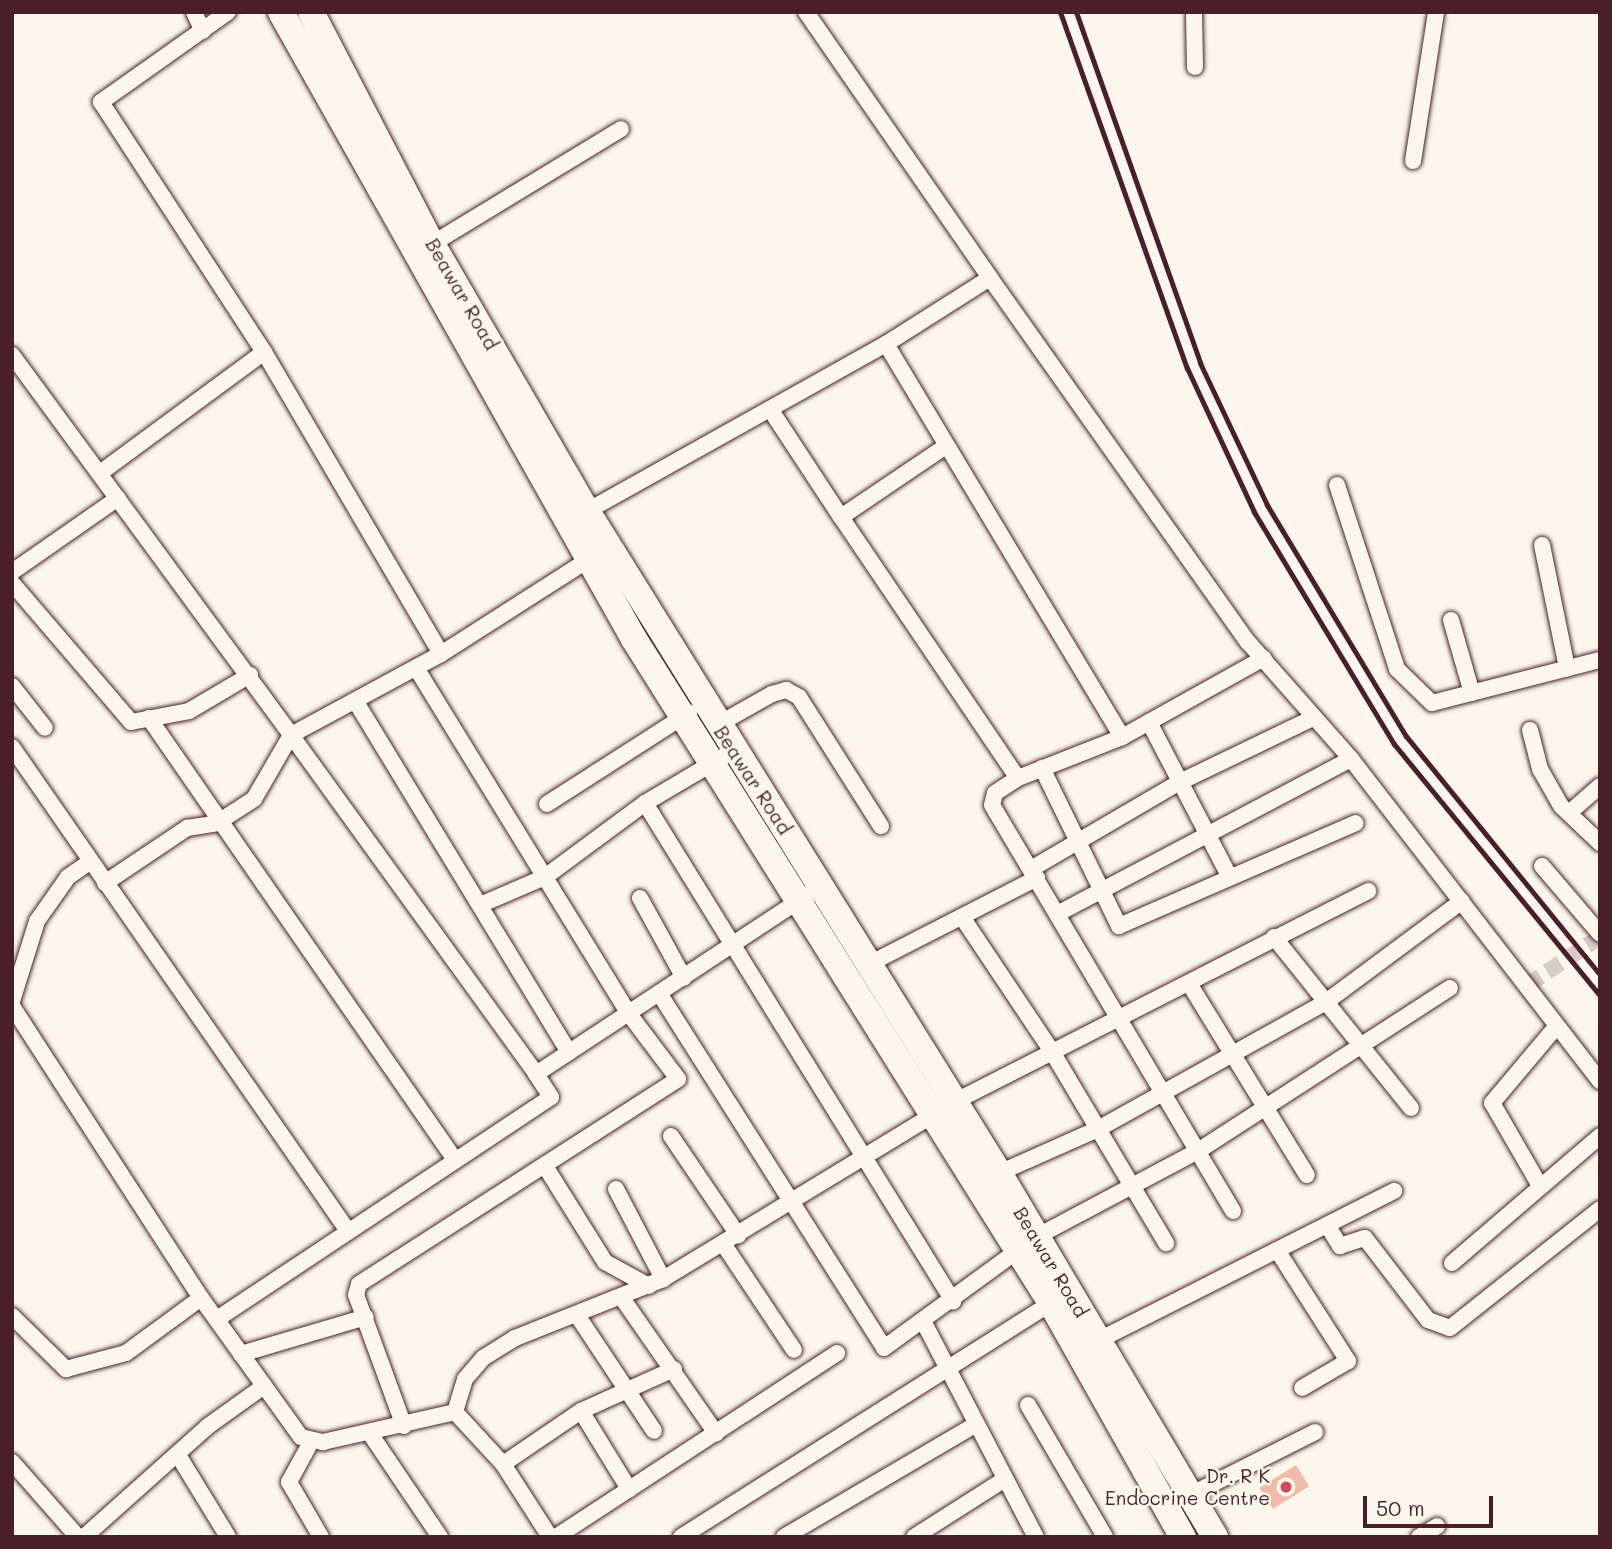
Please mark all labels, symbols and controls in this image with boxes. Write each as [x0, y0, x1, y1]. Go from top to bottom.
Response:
street label: Beawar Road [421, 234, 503, 354]
street label: Beawar Road [709, 721, 797, 839]
street label: Beawar Road [1009, 1203, 1093, 1321]
place label: Dr. R K Endocrine Centre [1105, 1465, 1270, 1509]
marker: Dr. R K Endocrine Centre [1276, 1477, 1296, 1497]
scale bar [1367, 1482, 1496, 1526]
text: 50 m [1376, 1494, 1425, 1521]

